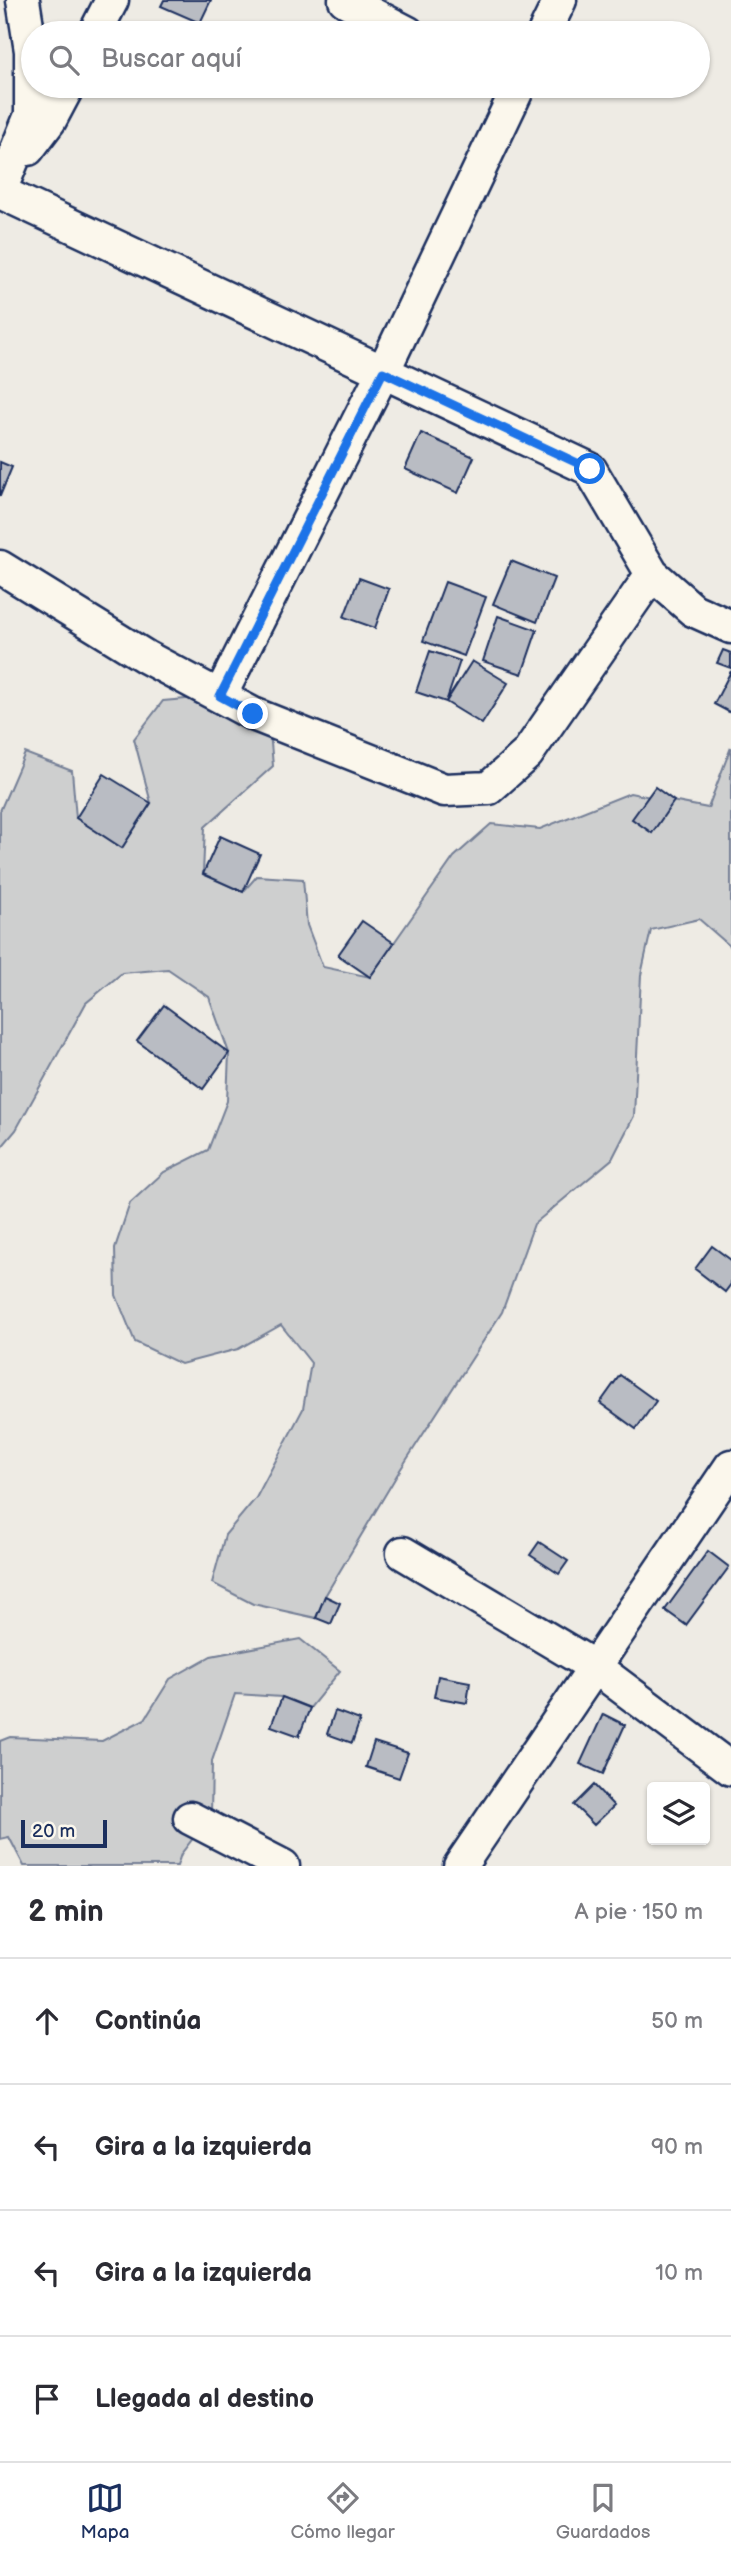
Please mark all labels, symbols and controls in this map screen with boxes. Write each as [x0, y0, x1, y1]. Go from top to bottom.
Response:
search box [21, 21, 710, 98]
icon: search [45, 41, 83, 79]
text: Buscar aquí [101, 44, 242, 75]
route start [574, 453, 605, 484]
route end [237, 698, 268, 729]
map controls [647, 1782, 710, 1845]
button: layers [647, 1782, 710, 1845]
scale bar [21, 1817, 107, 1849]
text: 20 m [32, 1820, 75, 1843]
text: 2 min [28, 1894, 104, 1930]
text: A pie · 150 m [575, 1898, 703, 1926]
icon: ahead [28, 2002, 66, 2040]
text: Continúa [95, 2006, 202, 2037]
text: 50 m [651, 2007, 703, 2035]
icon: left [28, 2128, 66, 2166]
text: Gira a la izquierda [95, 2132, 312, 2163]
text: 90 m [651, 2133, 703, 2161]
icon: left [28, 2254, 66, 2292]
text: Gira a la izquierda [95, 2258, 312, 2289]
text: 10 m [655, 2259, 703, 2287]
icon: arrive [28, 2380, 66, 2418]
text: Llegada al destino [95, 2384, 314, 2415]
tab: Mapa [81, 2479, 129, 2544]
tab: Cómo llegar [290, 2479, 395, 2544]
tab: Guardados [556, 2479, 650, 2544]

